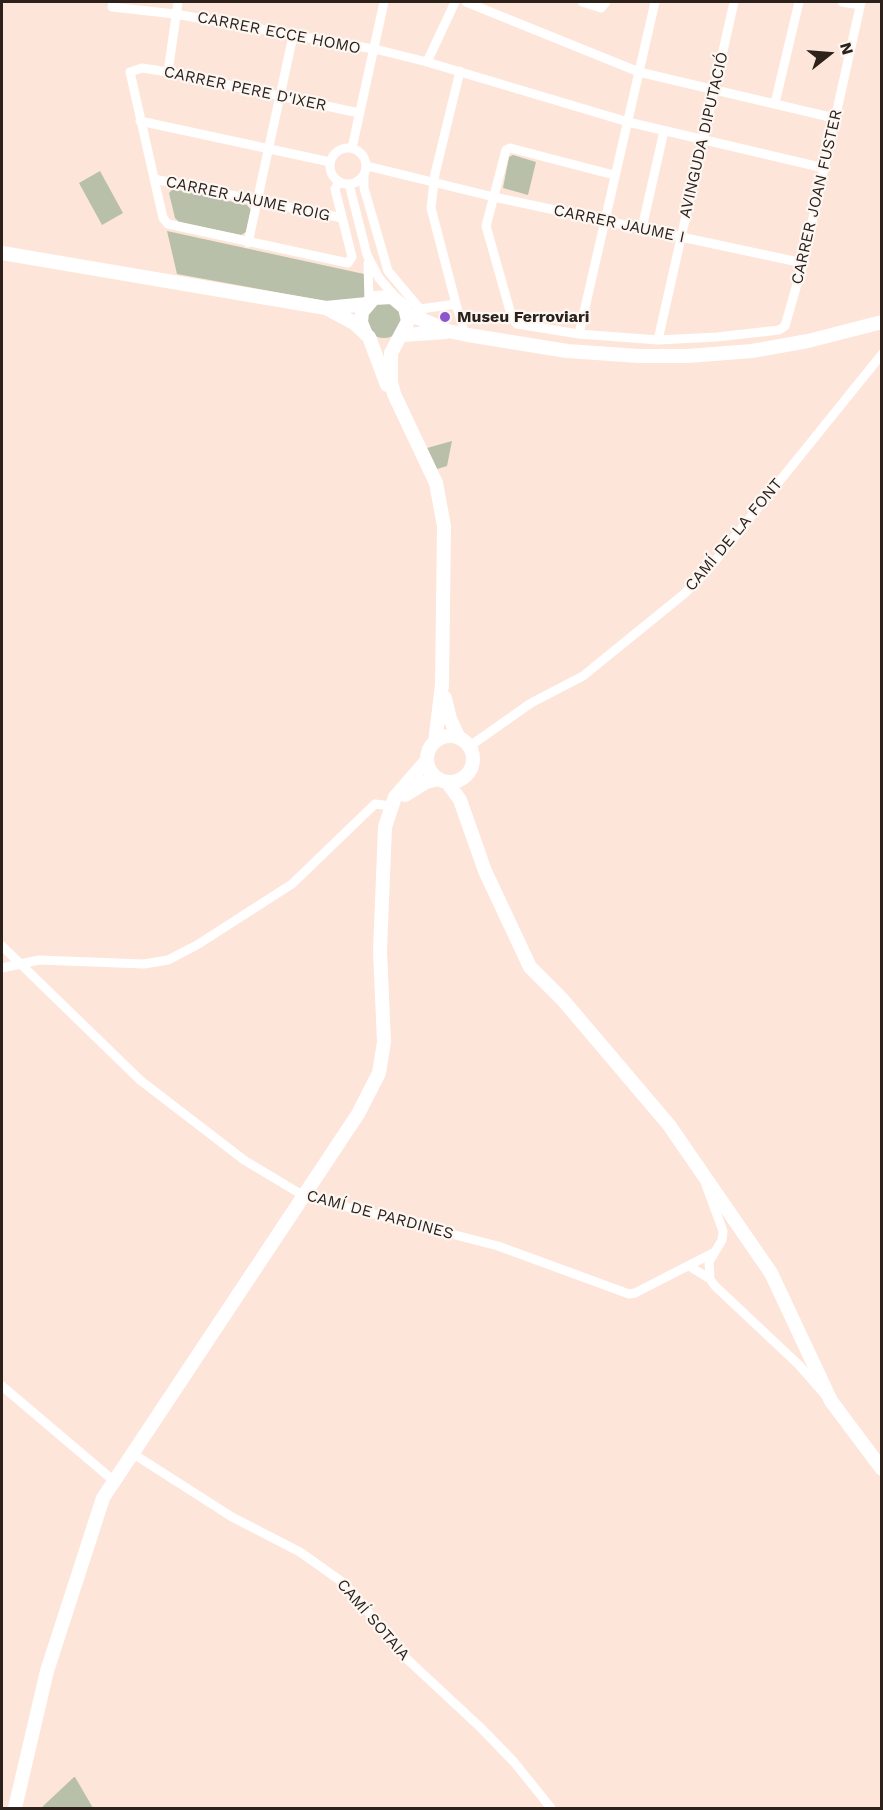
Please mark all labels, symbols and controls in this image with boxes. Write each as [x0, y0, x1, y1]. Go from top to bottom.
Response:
street label: CARRER ECCE HOMO [196, 8, 362, 58]
north arrow [799, 24, 859, 84]
text: N [836, 40, 858, 57]
street label: AVINGUDA DIPUTACIÓ [676, 50, 732, 220]
street label: CARRER PERE D'IXER [162, 62, 328, 116]
street label: CARRER JOAN FUSTER [788, 108, 846, 286]
street label: CARRER JAUME ROIG [164, 172, 332, 226]
street label: CARRER JAUME I [552, 201, 686, 247]
place label: Museu Ferroviari [457, 307, 589, 327]
marker: Museu Ferroviari [438, 310, 452, 324]
street label: CAMÍ DE LA FONT [681, 475, 787, 595]
street label: CAMÍ DE PARDINES [304, 1186, 456, 1244]
street label: CAMÍ SOTAIA [333, 1575, 413, 1665]

